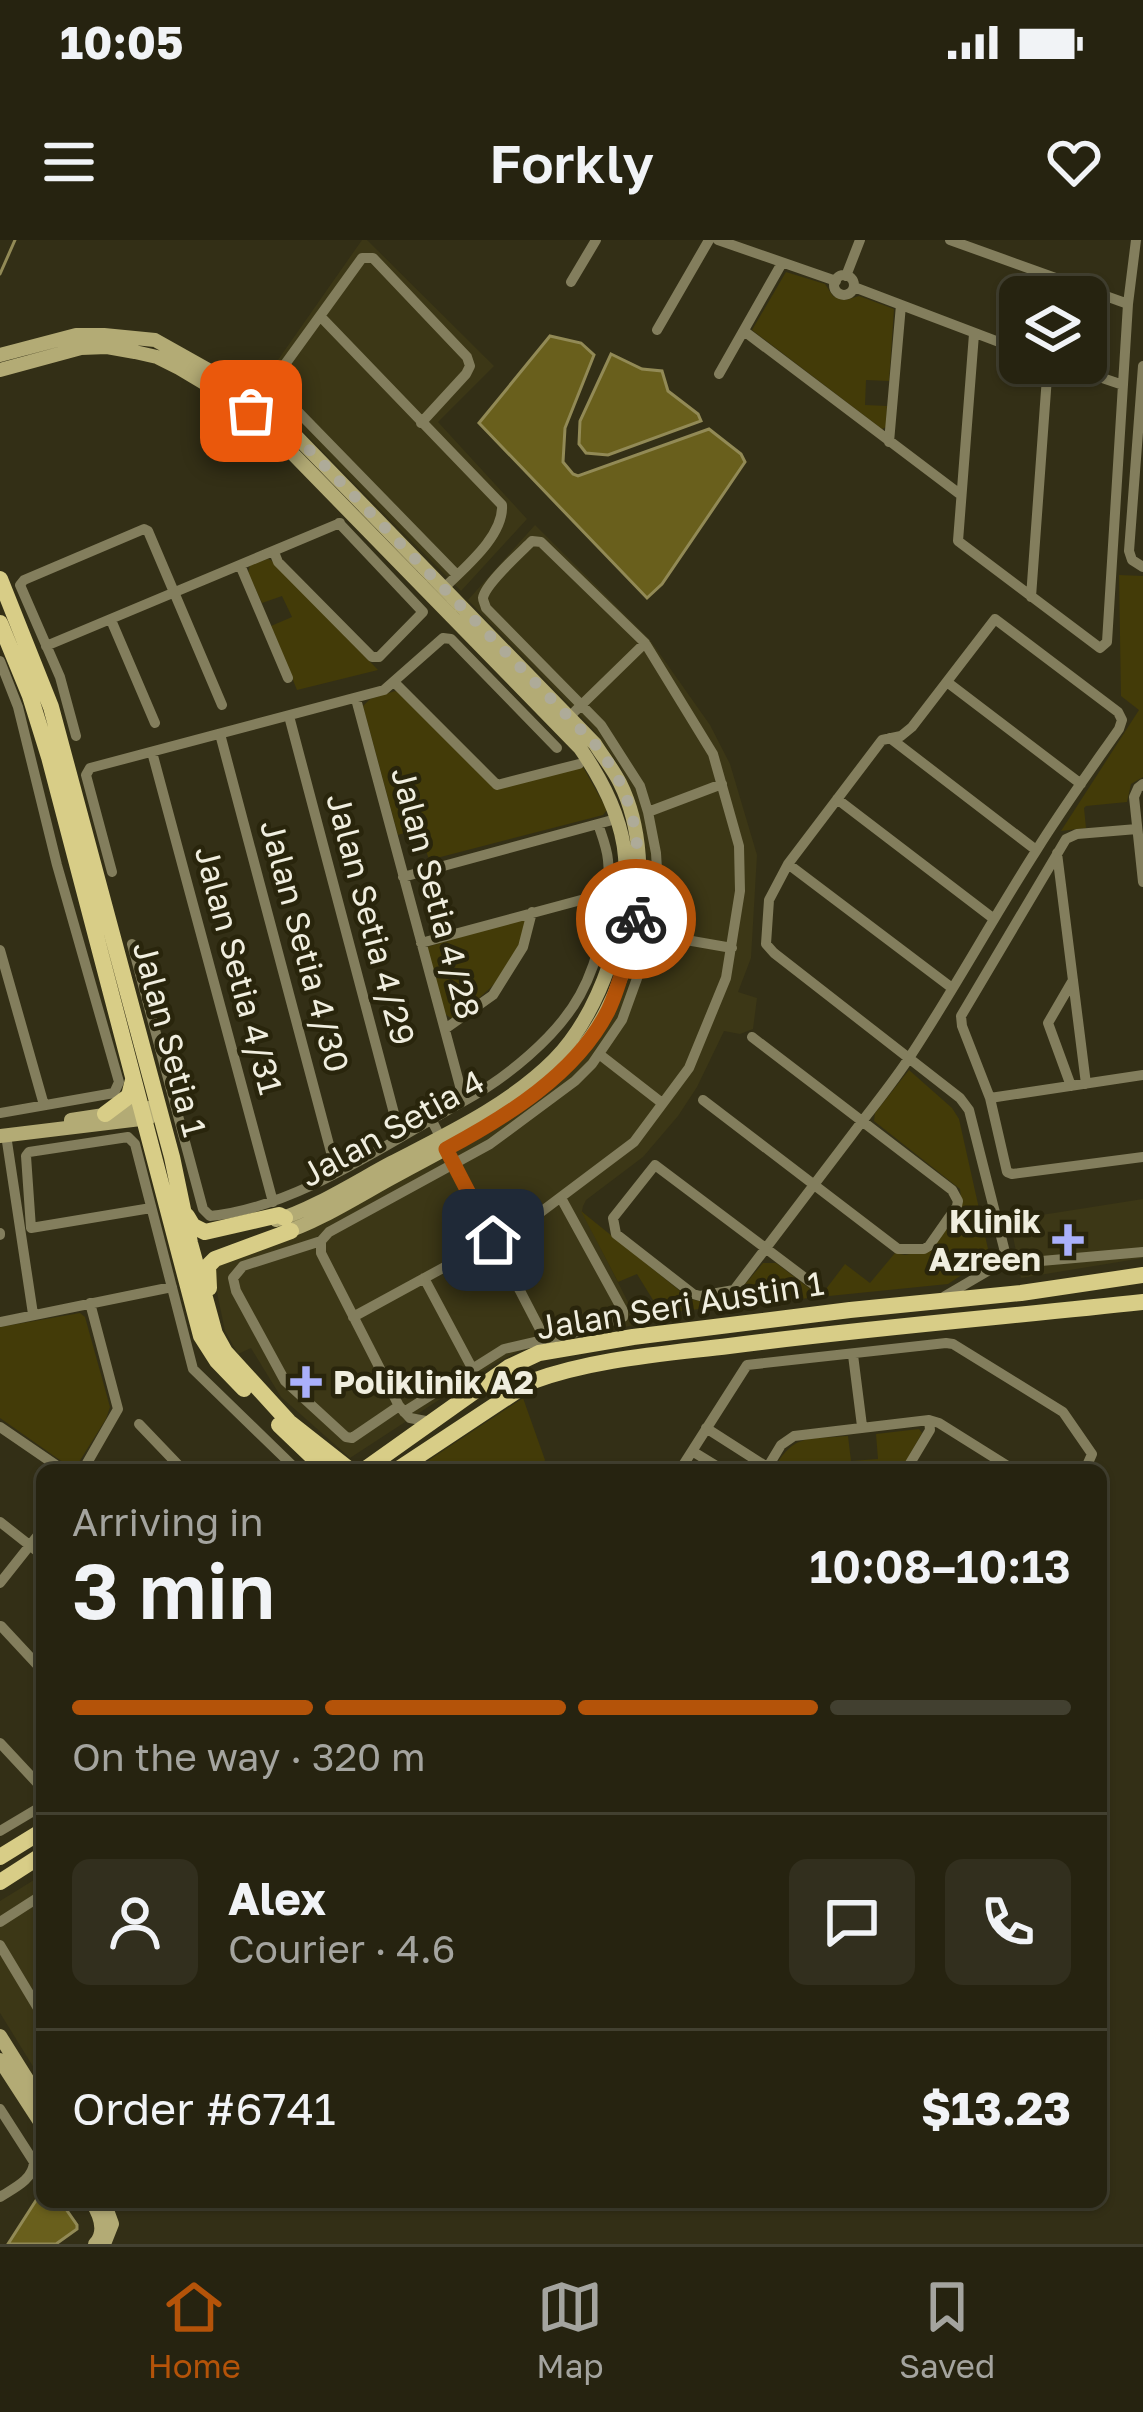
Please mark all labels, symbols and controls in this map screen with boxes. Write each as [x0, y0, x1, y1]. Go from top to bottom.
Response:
text: 10:05 [60, 15, 184, 69]
icon: menu [36, 129, 102, 195]
icon: heart [1041, 129, 1107, 195]
text: Forkly [489, 130, 654, 195]
map controls [999, 276, 1107, 384]
button: layers [999, 276, 1107, 384]
pin [200, 360, 302, 462]
icon: bag [218, 378, 284, 444]
street label: Jalan Setia 4/28 [384, 763, 489, 1023]
street label: Jalan Setia 4/29 [319, 789, 424, 1049]
street label: Jalan Setia 4/30 [253, 815, 358, 1076]
street label: Jalan Setia 4/31 [188, 842, 291, 1098]
courier [576, 859, 696, 979]
icon: bike [603, 886, 669, 952]
street label: Jalan Setia 1 [126, 937, 215, 1140]
street label: Jalan Setia 4 [293, 1061, 490, 1194]
pin [442, 1189, 544, 1291]
place label: Klinik Azreen [929, 1201, 1041, 1278]
icon: home [460, 1207, 526, 1273]
marker: Klinik Azreen [1052, 1224, 1084, 1256]
street label: Jalan Seri Austin 1 [533, 1263, 826, 1346]
place label: Poliklinik A2 [333, 1362, 534, 1401]
marker: Poliklinik A2 [290, 1366, 322, 1398]
text: Arriving in [72, 1498, 263, 1545]
text: 10:08–10:13 [809, 1539, 1071, 1593]
text: 3 min [72, 1543, 275, 1636]
text: On the way · 320 m [72, 1733, 426, 1780]
button: person [72, 1859, 198, 1985]
button: chat [789, 1859, 915, 1985]
button: phone [945, 1859, 1071, 1985]
text: Alex [228, 1871, 326, 1925]
text: Courier · 4.6 [228, 1925, 455, 1972]
text: Order #6741 [72, 2081, 336, 2135]
text: $13.23 [921, 2081, 1071, 2135]
tab: Home [148, 2274, 241, 2385]
tab: Map [536, 2274, 604, 2385]
tab: Saved [899, 2274, 995, 2385]

